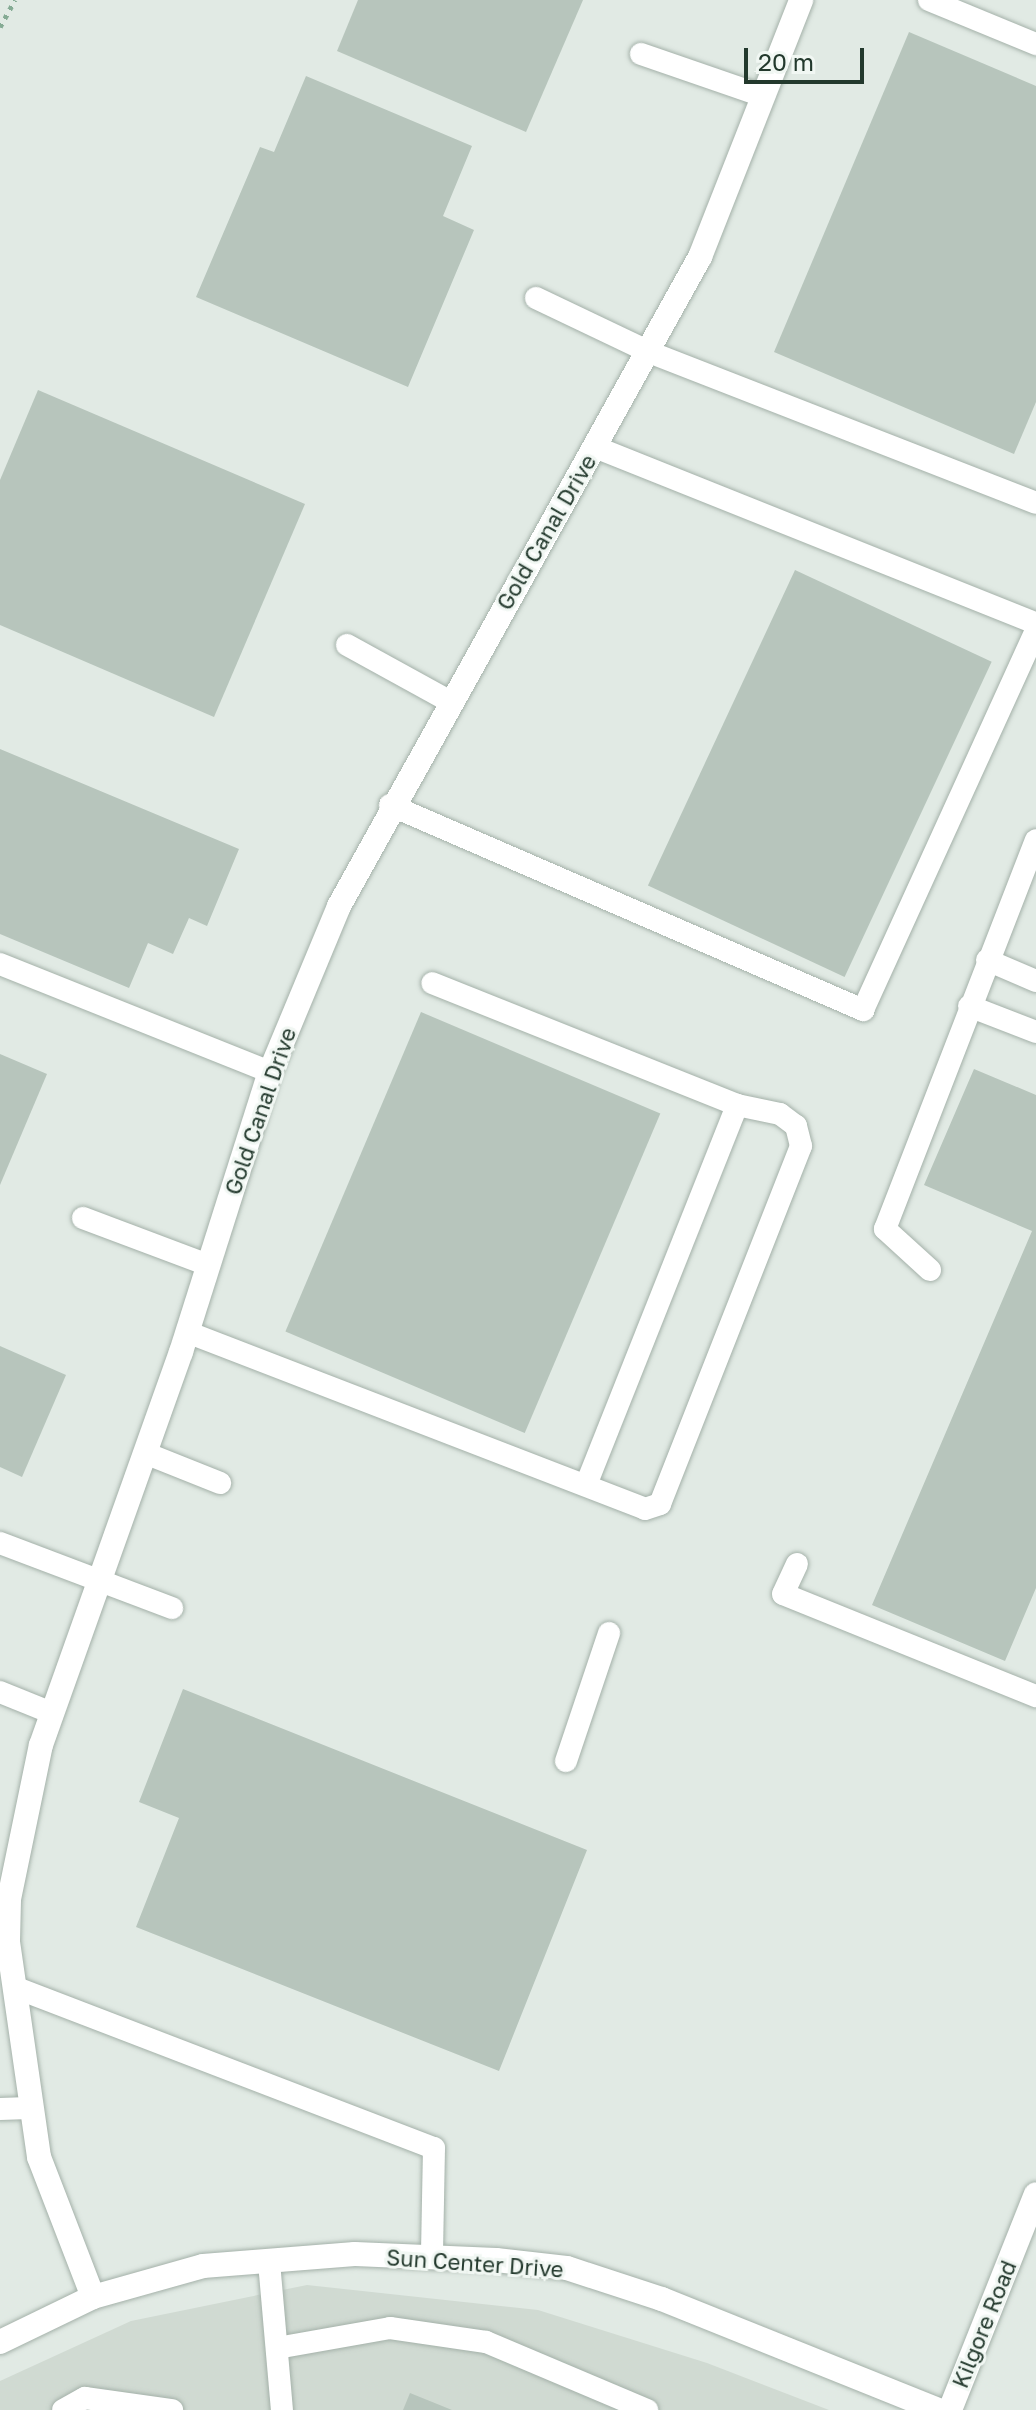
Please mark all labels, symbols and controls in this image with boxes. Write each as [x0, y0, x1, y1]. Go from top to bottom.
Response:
scale bar [748, 32, 868, 82]
text: 20 m [758, 47, 814, 76]
street label: Gold Canal Drive [491, 450, 601, 614]
street label: Gold Canal Drive [219, 1024, 301, 1198]
street label: Sun Center Drive [385, 2244, 565, 2282]
street label: Kilgore Road [946, 2256, 1022, 2392]

